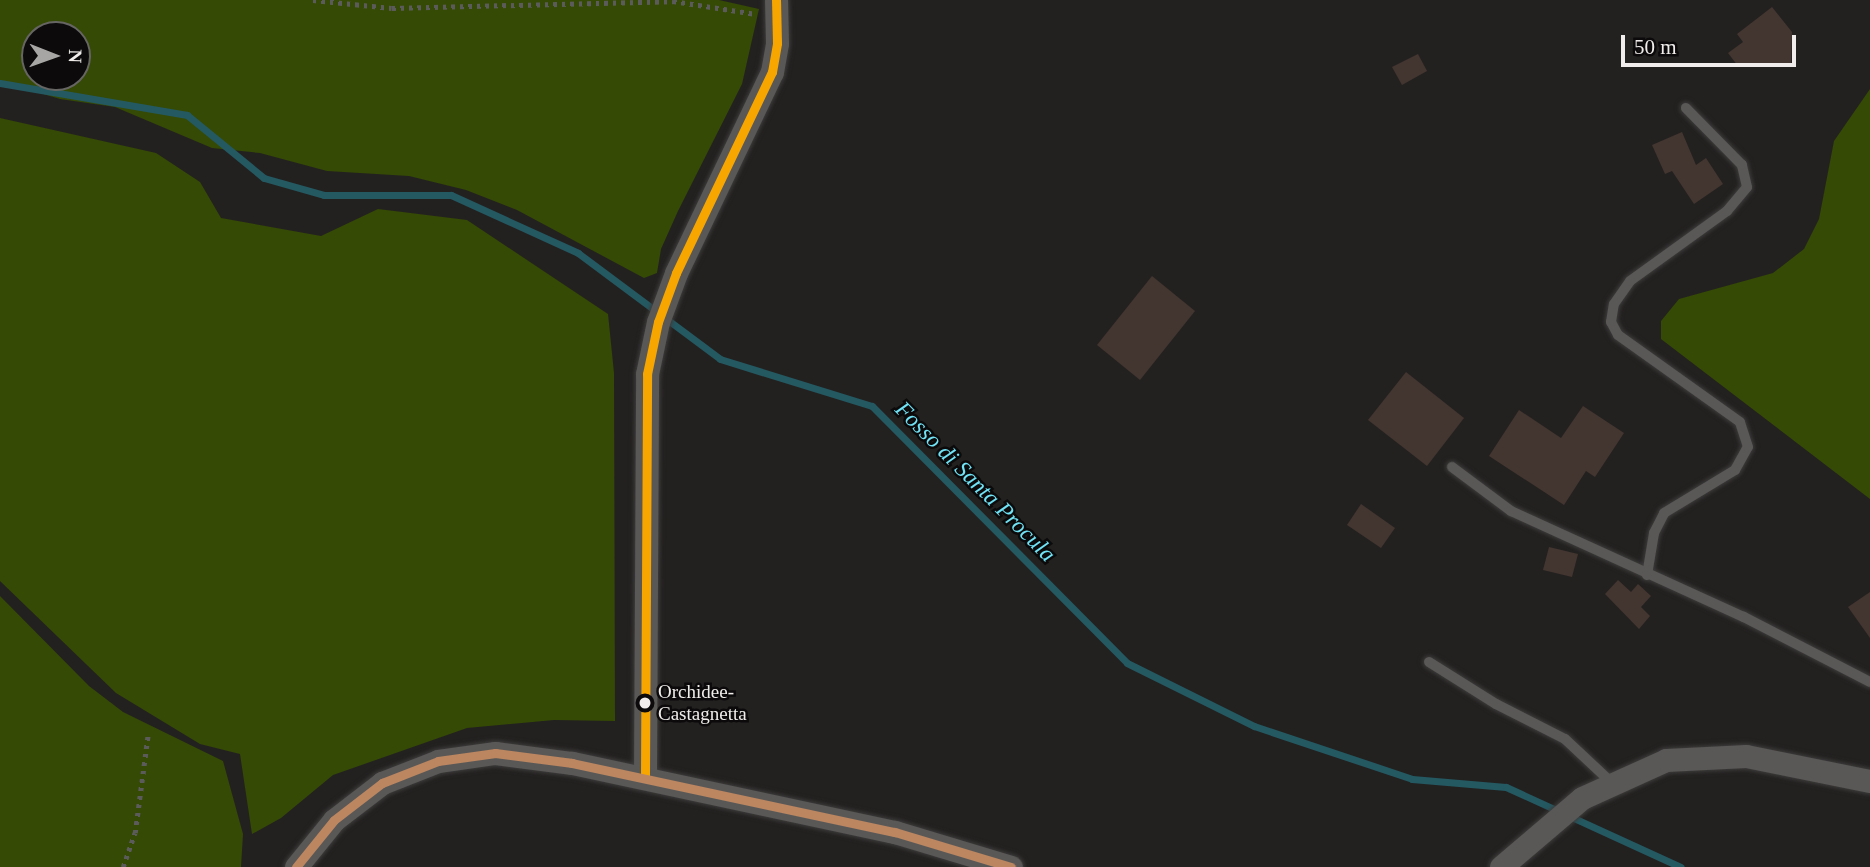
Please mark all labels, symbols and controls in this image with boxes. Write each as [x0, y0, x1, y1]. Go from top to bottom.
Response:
north arrow [21, 21, 91, 91]
scale bar [1625, 21, 1800, 65]
text: 50 m [1634, 35, 1677, 59]
text: N [65, 49, 86, 63]
water label: Fosso di Santa Procula [889, 396, 1061, 568]
place label: Orchidee- Castagnetta [658, 681, 747, 725]
marker: Orchidee- Castagnetta [638, 696, 652, 710]

